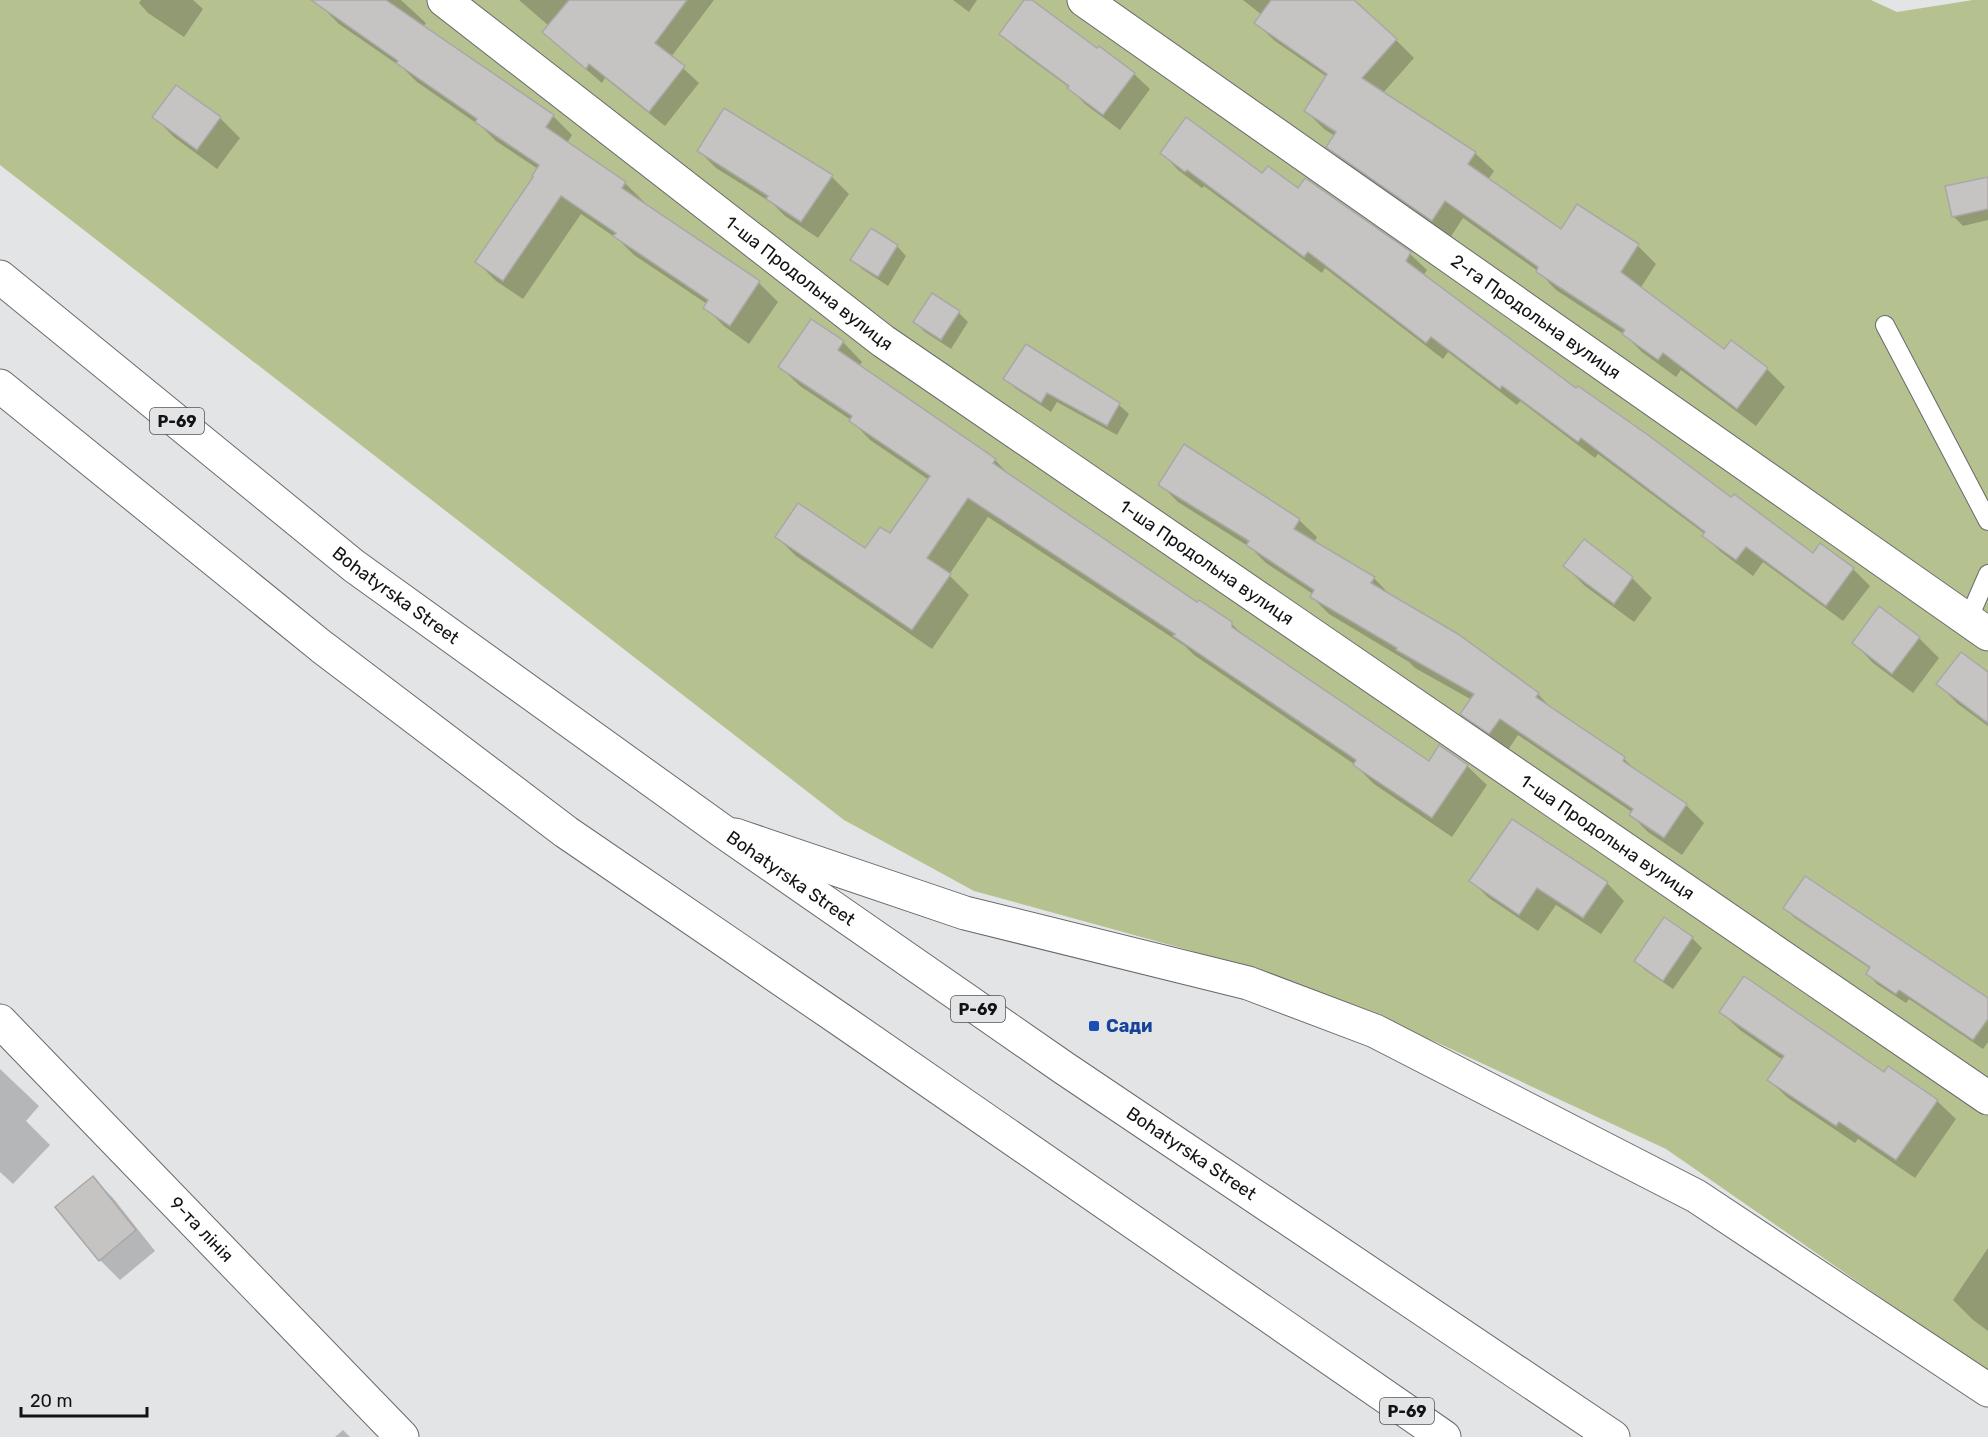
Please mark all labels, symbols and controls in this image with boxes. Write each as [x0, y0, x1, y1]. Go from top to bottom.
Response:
street label: 1-ша Продольна вулиця [721, 211, 897, 355]
street label: 2-га Продольна вулиця [1447, 250, 1625, 384]
road number: Р-69 [150, 408, 204, 434]
street label: 1-ша Продольна вулиця [1115, 495, 1298, 630]
street label: Bohatyrska Street [328, 542, 463, 649]
street label: 1-ша Продольна вулиця [1516, 770, 1699, 905]
street label: Bohatyrska Street [722, 826, 859, 931]
road number: Р-69 [951, 996, 1005, 1022]
place label: Сади [1106, 1015, 1153, 1037]
marker: Сади [1087, 1019, 1101, 1033]
street label: Bohatyrska Street [1122, 1102, 1260, 1205]
street label: 9-та лінія [165, 1192, 238, 1267]
scale bar [21, 1380, 147, 1418]
text: 20 m [30, 1390, 72, 1412]
road number: Р-69 [1380, 1398, 1434, 1424]

